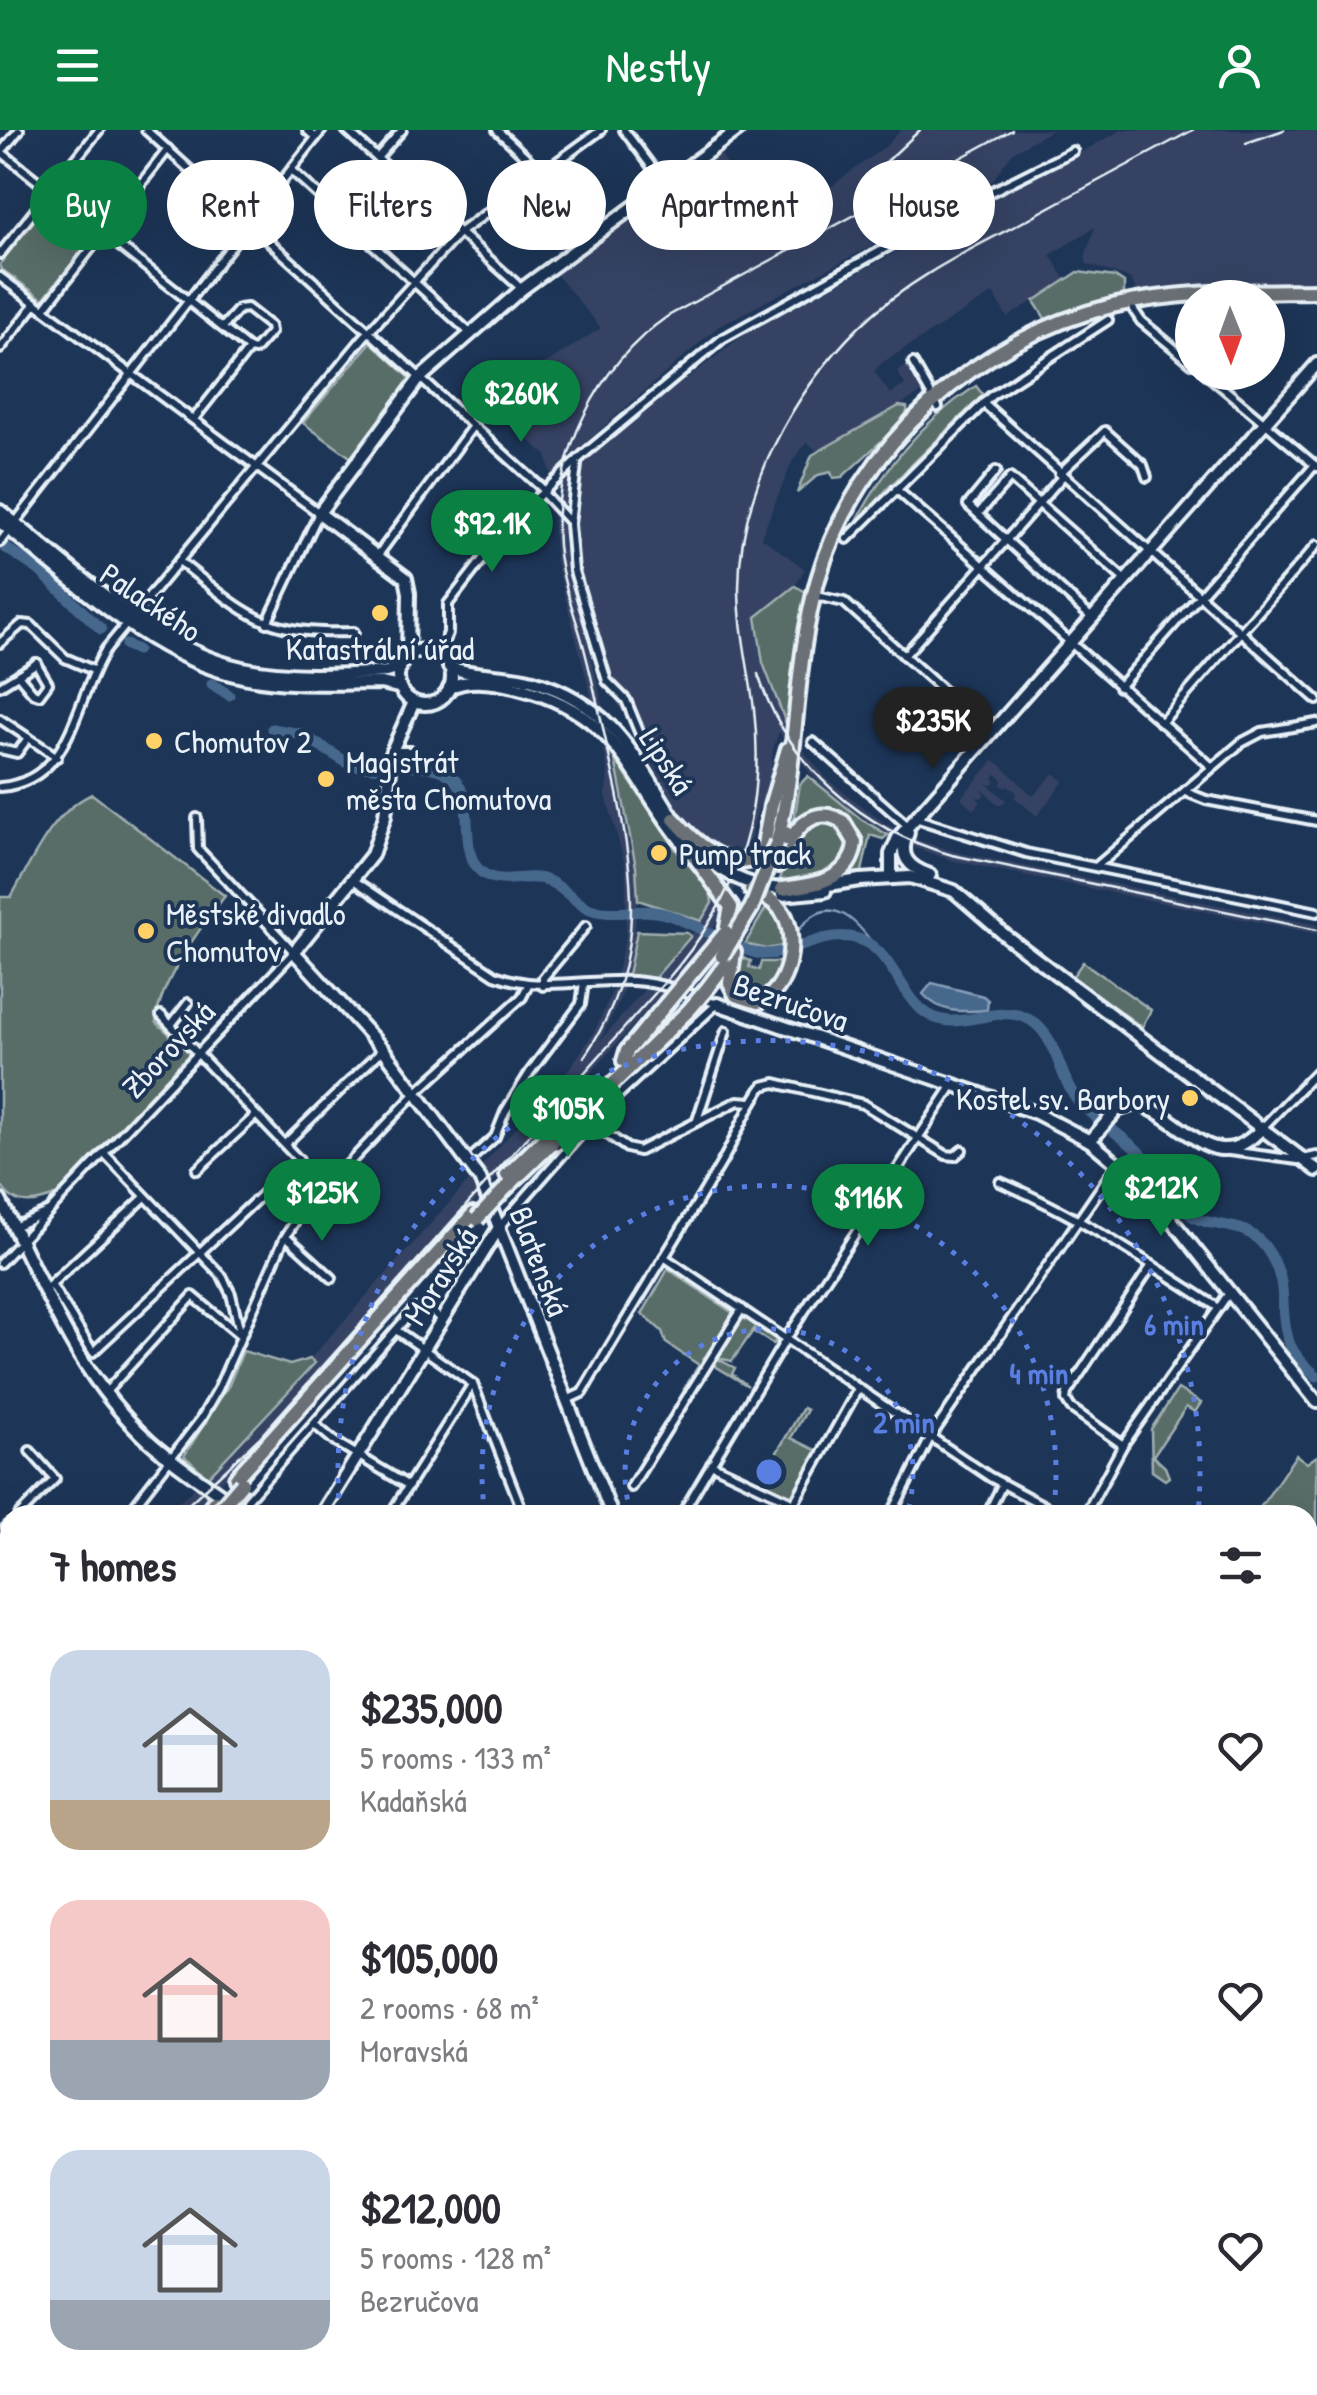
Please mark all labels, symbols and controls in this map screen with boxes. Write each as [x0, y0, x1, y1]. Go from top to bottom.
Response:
text: Nestly [606, 35, 711, 96]
icon: menu [50, 38, 105, 93]
icon: person [1212, 38, 1267, 93]
chip: Buy [30, 160, 147, 250]
chip: Rent [167, 160, 294, 250]
chip: Filters [314, 160, 467, 250]
chip: New [487, 160, 606, 250]
chip: Apartment [626, 160, 833, 250]
chip: House [853, 160, 995, 250]
north arrow [1175, 280, 1285, 390]
map controls [1175, 280, 1285, 390]
pin: $260K [451, 360, 591, 445]
text: $260K [483, 371, 559, 414]
pin: $92.1K [411, 490, 573, 575]
text: $92.1K [453, 501, 531, 544]
street label: Palackého [92, 552, 210, 652]
marker: Katastrální úřad [369, 602, 391, 624]
place label: Katastrální úřad [286, 627, 474, 670]
pin: $235K [863, 687, 1003, 772]
text: $235K [895, 698, 971, 741]
place label: Chomutov 2 [174, 720, 311, 763]
street label: Lipská [630, 720, 704, 802]
marker: Chomutov 2 [143, 730, 165, 752]
place label: Magistrát města Chomutova [346, 740, 551, 820]
marker: Magistrát města Chomutova [315, 768, 337, 790]
place label: Pump track [679, 832, 812, 875]
marker: Pump track [648, 842, 670, 864]
place label: Městské divadlo Chomutov [166, 892, 346, 972]
marker: Městské divadlo Chomutov [135, 920, 157, 942]
street label: Bezručova [728, 962, 854, 1042]
street label: Zborovská [112, 991, 224, 1107]
pin: $105K [498, 1075, 638, 1160]
place label: Kostel sv. Barbory [956, 1077, 1170, 1120]
text: $105K [532, 1086, 604, 1129]
marker: Kostel sv. Barbory [1179, 1087, 1201, 1109]
pin: $212K [1091, 1154, 1231, 1239]
pin: $125K [252, 1159, 392, 1244]
pin: $116K [798, 1164, 938, 1249]
text: $212K [1124, 1165, 1198, 1208]
text: $125K [285, 1170, 359, 1213]
text: $116K [834, 1175, 902, 1218]
street label: Blatenská [500, 1200, 580, 1322]
street label: Moravská [393, 1219, 487, 1333]
text: 6 min [1144, 1304, 1204, 1344]
text: 4 min [1010, 1353, 1068, 1393]
text: 2 min [873, 1402, 935, 1442]
centre of rings [751, 1454, 787, 1490]
text: 7 homes [50, 1537, 176, 1594]
icon: filters [1213, 1538, 1268, 1593]
text: $235,000 [360, 1679, 502, 1736]
icon: home [130, 1690, 250, 1810]
icon: heart [1213, 1723, 1268, 1778]
text: 5 rooms · 133 m² [360, 1736, 551, 1779]
text: Kadaňská [360, 1779, 467, 1822]
text: $105,000 [360, 1929, 498, 1986]
icon: home [130, 1940, 250, 2060]
icon: heart [1213, 1973, 1268, 2028]
text: 2 rooms · 68 m² [360, 1986, 539, 2029]
text: Moravská [360, 2029, 468, 2072]
text: $212,000 [360, 2179, 501, 2236]
icon: home [130, 2190, 250, 2310]
icon: heart [1213, 2223, 1268, 2278]
text: 5 rooms · 128 m² [360, 2236, 551, 2279]
text: Bezručova [360, 2279, 478, 2322]

